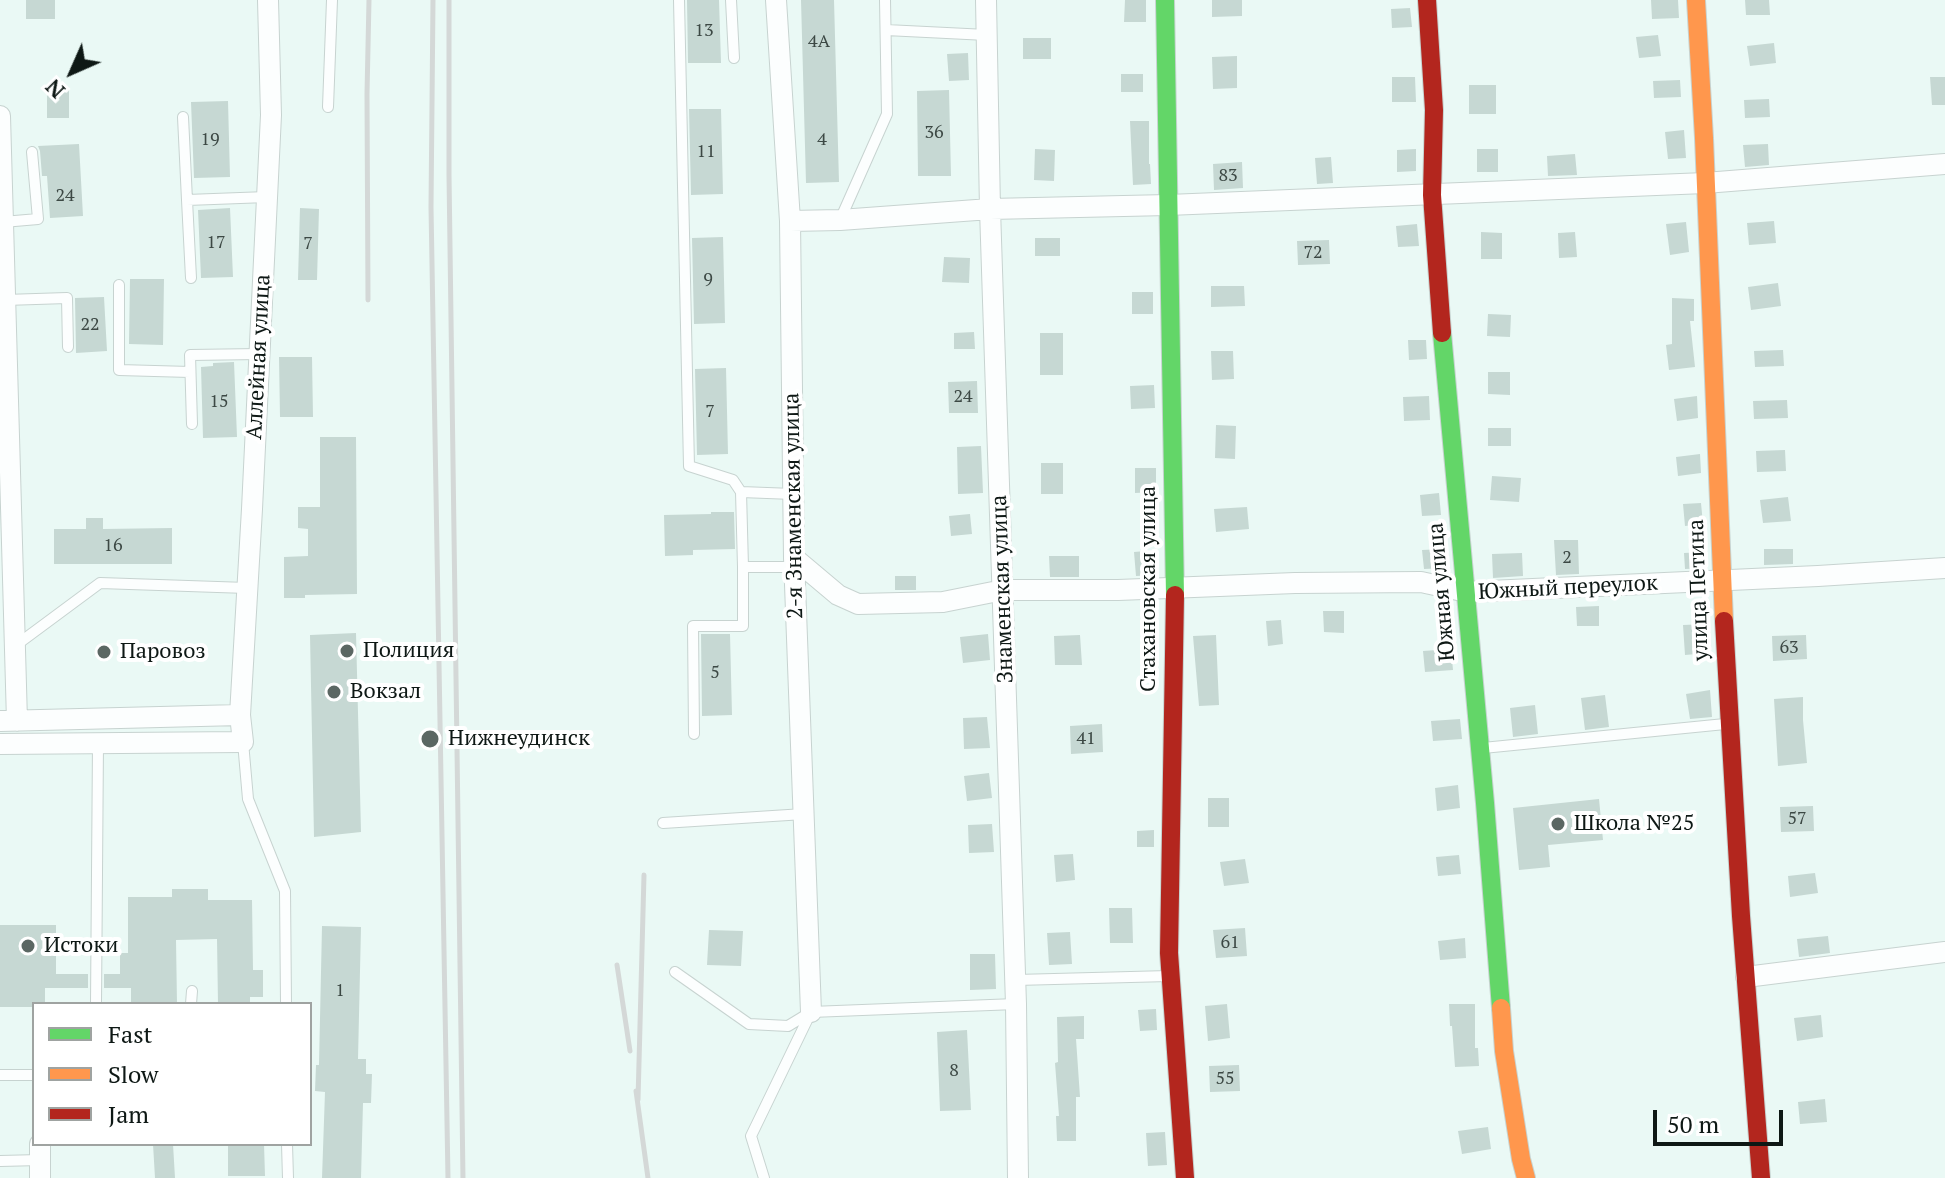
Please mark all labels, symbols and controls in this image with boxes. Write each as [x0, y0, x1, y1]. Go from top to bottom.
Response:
house number: 13 [694, 20, 714, 42]
house number: 4А [808, 31, 830, 53]
north arrow [32, 32, 112, 112]
text: N [39, 73, 71, 105]
house number: 36 [924, 122, 944, 144]
house number: 19 [200, 129, 220, 151]
house number: 4 [817, 129, 827, 151]
house number: 11 [696, 141, 716, 163]
house number: 83 [1218, 165, 1238, 187]
house number: 24 [55, 185, 75, 207]
house number: 17 [206, 232, 226, 254]
house number: 7 [303, 233, 313, 255]
house number: 72 [1303, 242, 1323, 264]
house number: 9 [703, 269, 713, 291]
street label: Аллейная улица [241, 274, 277, 440]
house number: 22 [80, 314, 100, 336]
house number: 24 [953, 386, 973, 408]
house number: 15 [209, 391, 229, 413]
street label: 2-я Знаменская улица [779, 393, 809, 619]
house number: 7 [705, 401, 715, 423]
street label: Стахановская улица [1136, 486, 1162, 692]
street label: Знаменская улица [987, 494, 1019, 684]
street label: улица Петина [1683, 519, 1715, 661]
street label: Южная улица [1423, 522, 1461, 662]
house number: 16 [103, 535, 123, 557]
house number: 2 [1562, 547, 1572, 569]
street label: Южный переулок [1478, 570, 1658, 606]
house number: 63 [1779, 637, 1799, 659]
place label: Полиция [363, 638, 454, 664]
place label: Паровоз [120, 639, 206, 665]
marker: Полиция [338, 642, 356, 660]
marker: Паровоз [95, 643, 113, 661]
house number: 5 [710, 662, 720, 684]
place label: Вокзал [350, 679, 421, 705]
marker: Вокзал [325, 683, 343, 701]
place label: Нижнеудинск [448, 726, 590, 752]
marker: Нижнеудинск [419, 728, 441, 750]
house number: 41 [1076, 728, 1096, 750]
house number: 57 [1787, 808, 1807, 830]
place label: Школа №25 [1574, 811, 1694, 837]
marker: Школа №25 [1549, 815, 1567, 833]
house number: 61 [1220, 932, 1240, 954]
place label: Истоки [44, 933, 119, 959]
marker: Истоки [19, 937, 37, 955]
house number: 1 [335, 980, 345, 1002]
legend [32, 1002, 312, 1146]
text: Fast [108, 1018, 152, 1050]
text: Slow [108, 1058, 159, 1090]
house number: 8 [949, 1060, 959, 1082]
house number: 55 [1215, 1068, 1235, 1090]
scale bar [1657, 1094, 1787, 1144]
text: Jam [108, 1098, 149, 1130]
text: 50 m [1667, 1108, 1719, 1140]

